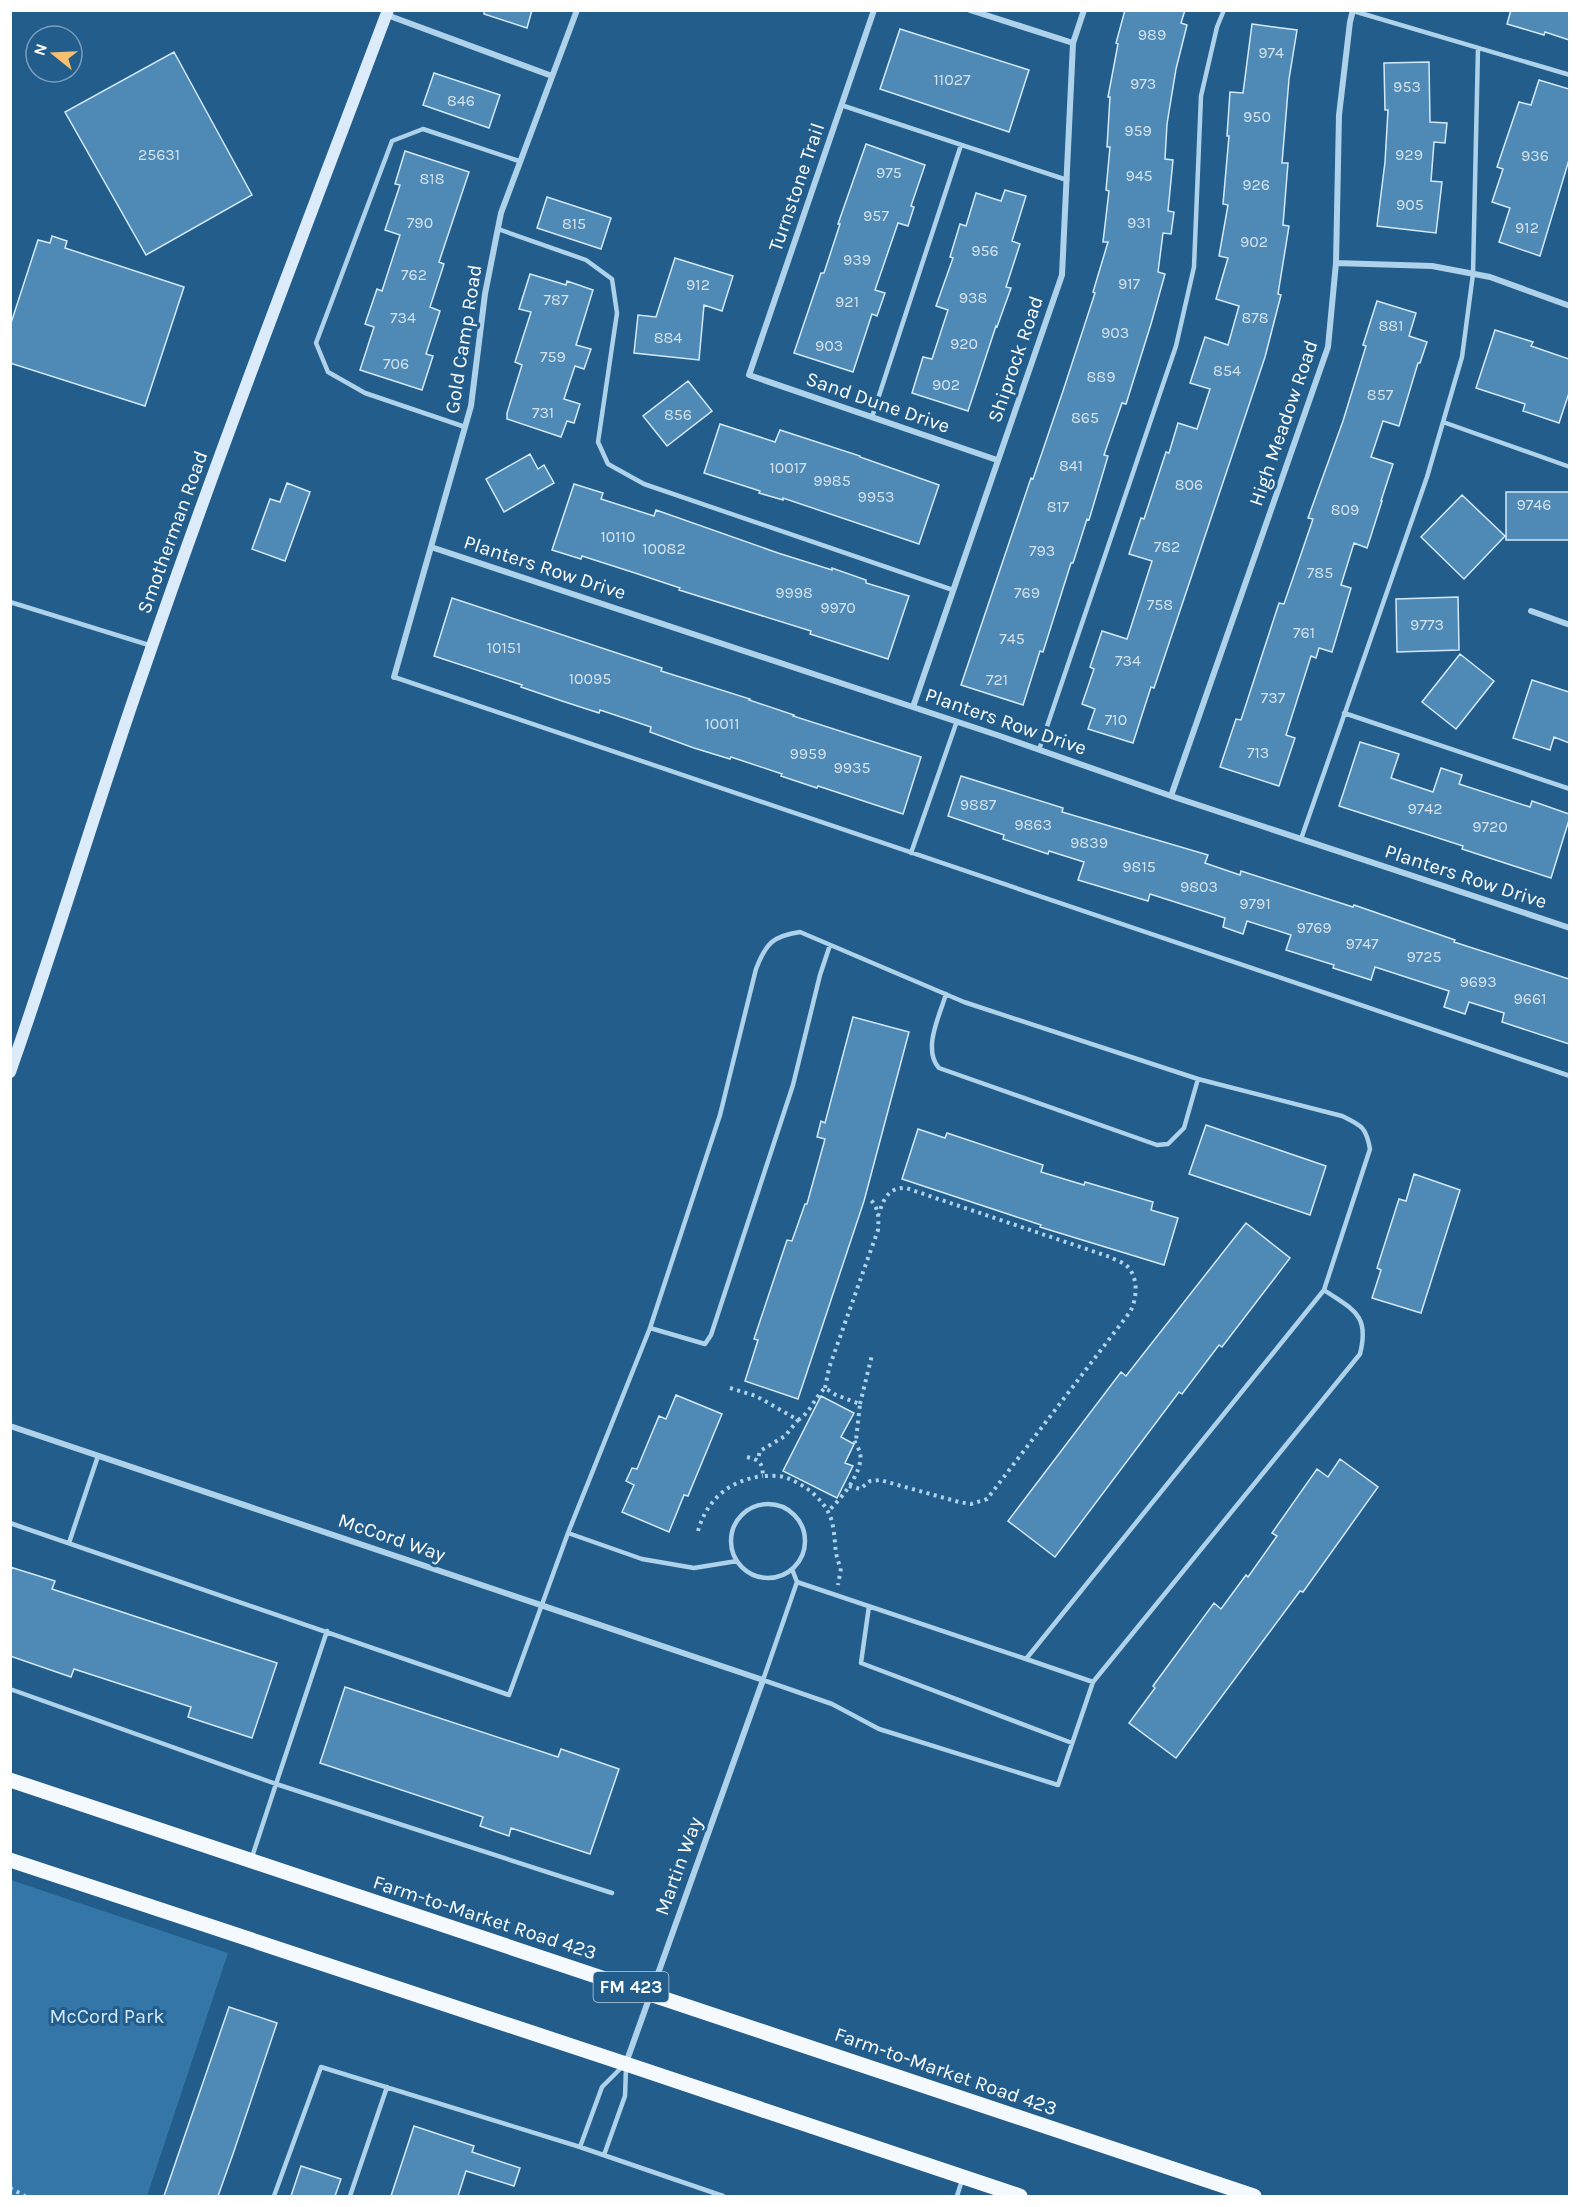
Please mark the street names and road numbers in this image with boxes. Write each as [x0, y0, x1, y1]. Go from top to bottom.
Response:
street label: Turnstone Trail [764, 120, 829, 254]
street label: Gold Camp Road [440, 263, 487, 415]
street label: Shiprock Road [983, 293, 1048, 425]
street label: High Meadow Road [1244, 337, 1323, 509]
street label: Sand Dune Drive [803, 367, 953, 438]
street label: Smotherman Road [132, 448, 213, 617]
street label: Planters Row Drive [461, 530, 629, 605]
street label: Planters Row Drive [922, 683, 1090, 760]
street label: Planters Row Drive [1382, 839, 1550, 914]
street label: McCord Way [335, 1508, 448, 1567]
street label: Martin Way [650, 1814, 707, 1919]
street label: Farm-to-Market Road 423 [370, 1870, 600, 1965]
road number: FM 423 [594, 1972, 668, 2002]
street label: Farm-to-Market Road 423 [832, 2023, 1060, 2120]

